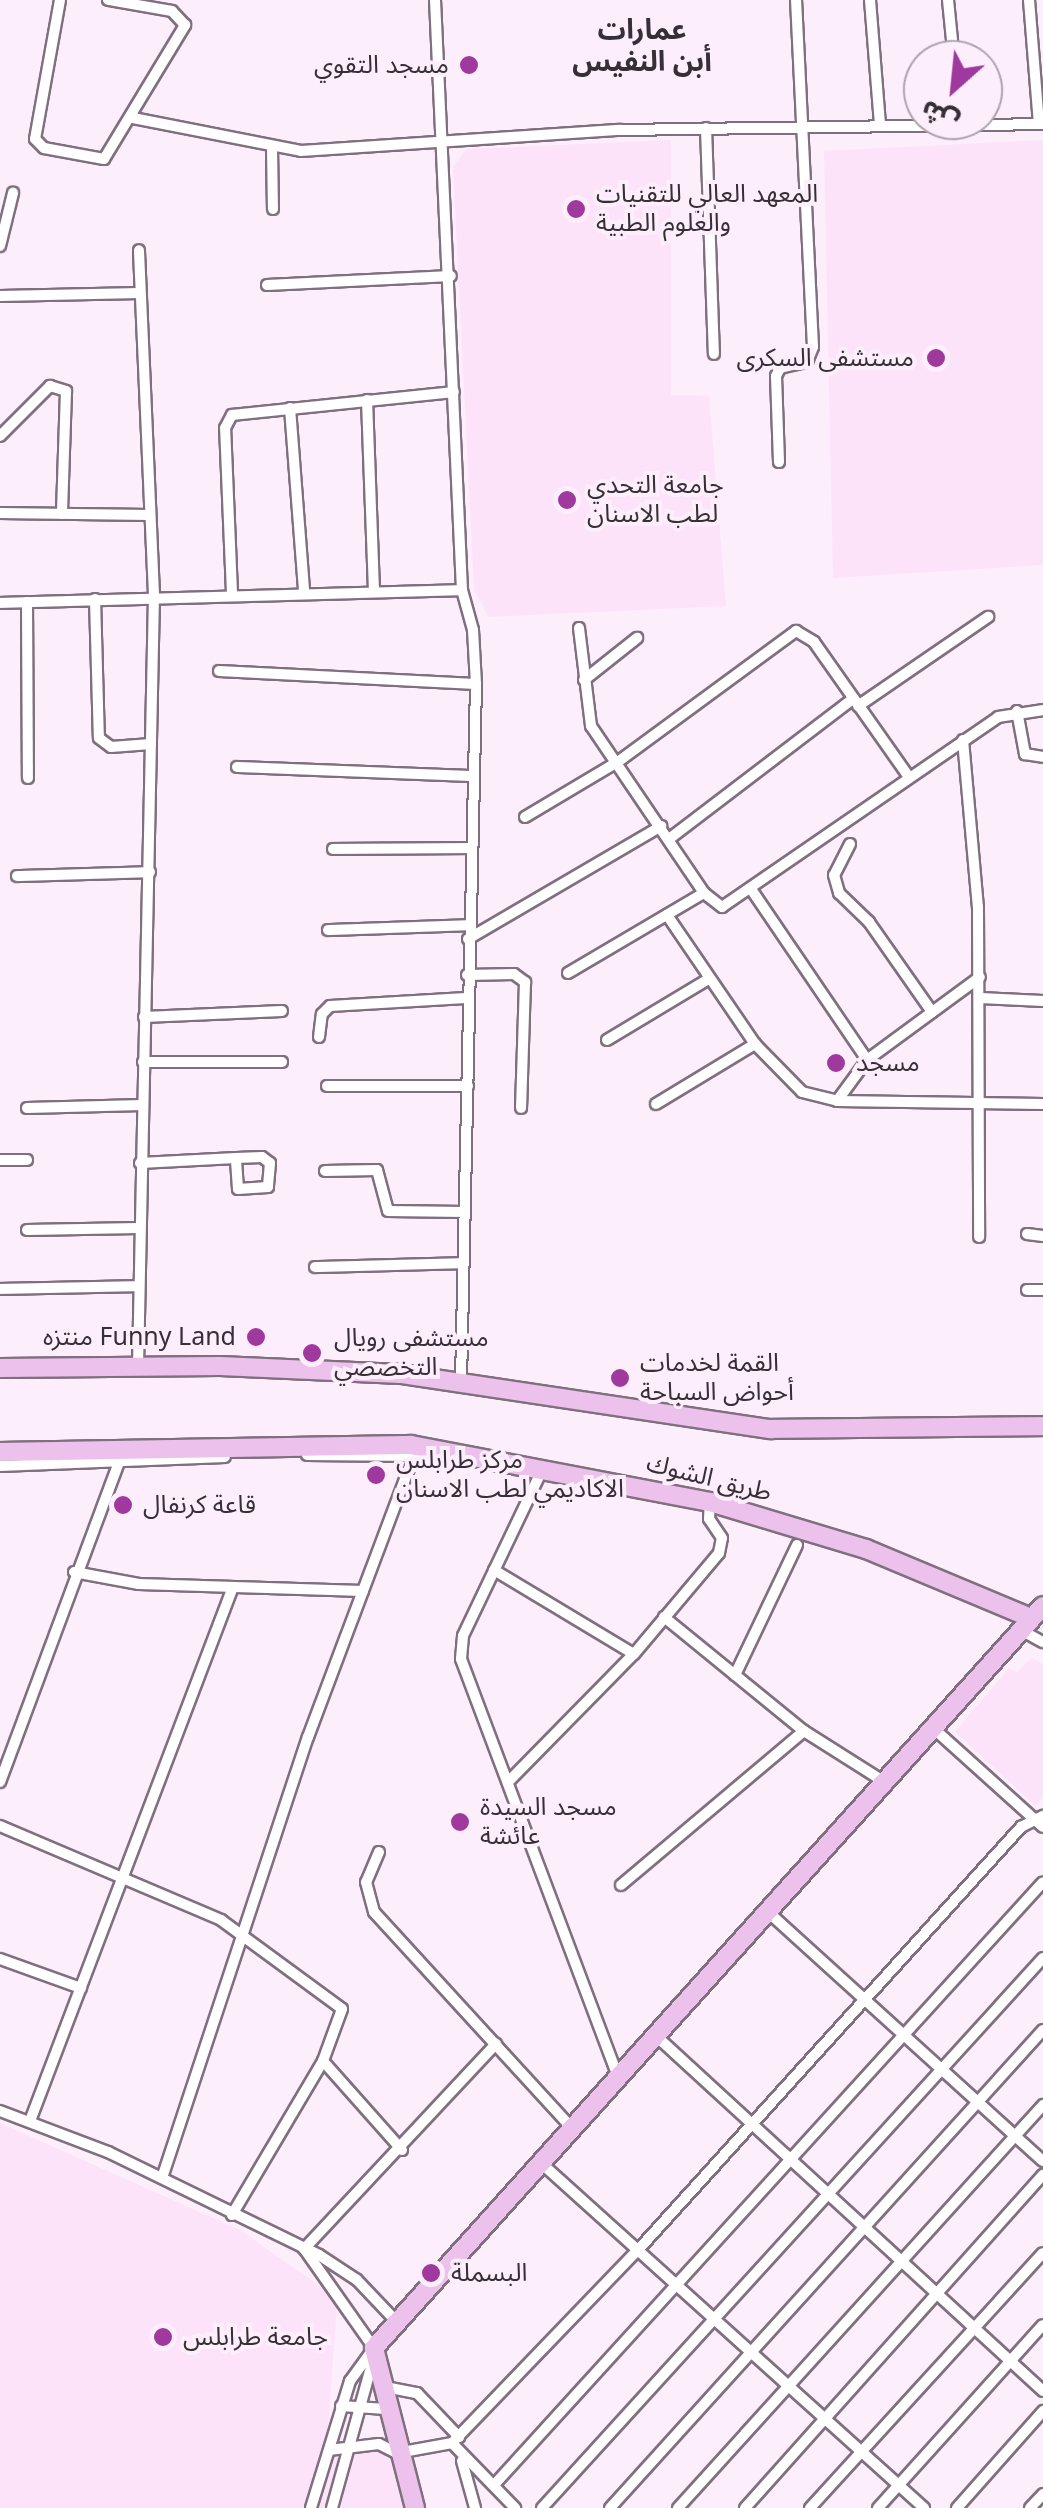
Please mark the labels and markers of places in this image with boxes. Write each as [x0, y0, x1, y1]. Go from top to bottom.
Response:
place label: مسجد التقوي [314, 50, 449, 80]
marker: مسجد التقوي [458, 54, 480, 76]
place label: المعهد العالي للتقنيات والعلوم الطبية [596, 180, 818, 239]
marker: المعهد العالي للتقنيات والعلوم الطبية [565, 198, 587, 220]
place label: مستشفى السكرى [736, 343, 914, 373]
marker: مستشفى السكرى [923, 345, 949, 371]
place label: جامعة التحدي لطب الاسنان [587, 471, 724, 530]
marker: جامعة التحدي لطب الاسنان [556, 489, 578, 511]
place label: مسجد [856, 1048, 920, 1078]
marker: مسجد [825, 1052, 847, 1074]
place label: منتزه Funny Land [43, 1322, 236, 1352]
place label: مستشفى رويال التخصصي [334, 1324, 489, 1383]
marker: منتزه Funny Land [245, 1326, 267, 1348]
marker: مستشفى رويال التخصصي [299, 1340, 325, 1366]
place label: القمة لخدمات أحواض السباحة [640, 1349, 794, 1408]
marker: القمة لخدمات أحواض السباحة [609, 1367, 631, 1389]
place label: مركز طرابلس الاكاديمي لطب الاسنان [396, 1446, 624, 1505]
marker: مركز طرابلس الاكاديمي لطب الاسنان [365, 1464, 387, 1486]
place label: قاعة كرنفال [143, 1490, 256, 1520]
marker: قاعة كرنفال [112, 1494, 134, 1516]
place label: مسجد السيدة عائشة [480, 1793, 617, 1852]
marker: مسجد السيدة عائشة [449, 1811, 471, 1833]
place label: البسملة [451, 2258, 527, 2288]
marker: البسملة [420, 2262, 442, 2284]
place label: جامعة طرابلس [183, 2322, 328, 2352]
marker: جامعة طرابلس [152, 2326, 174, 2348]

